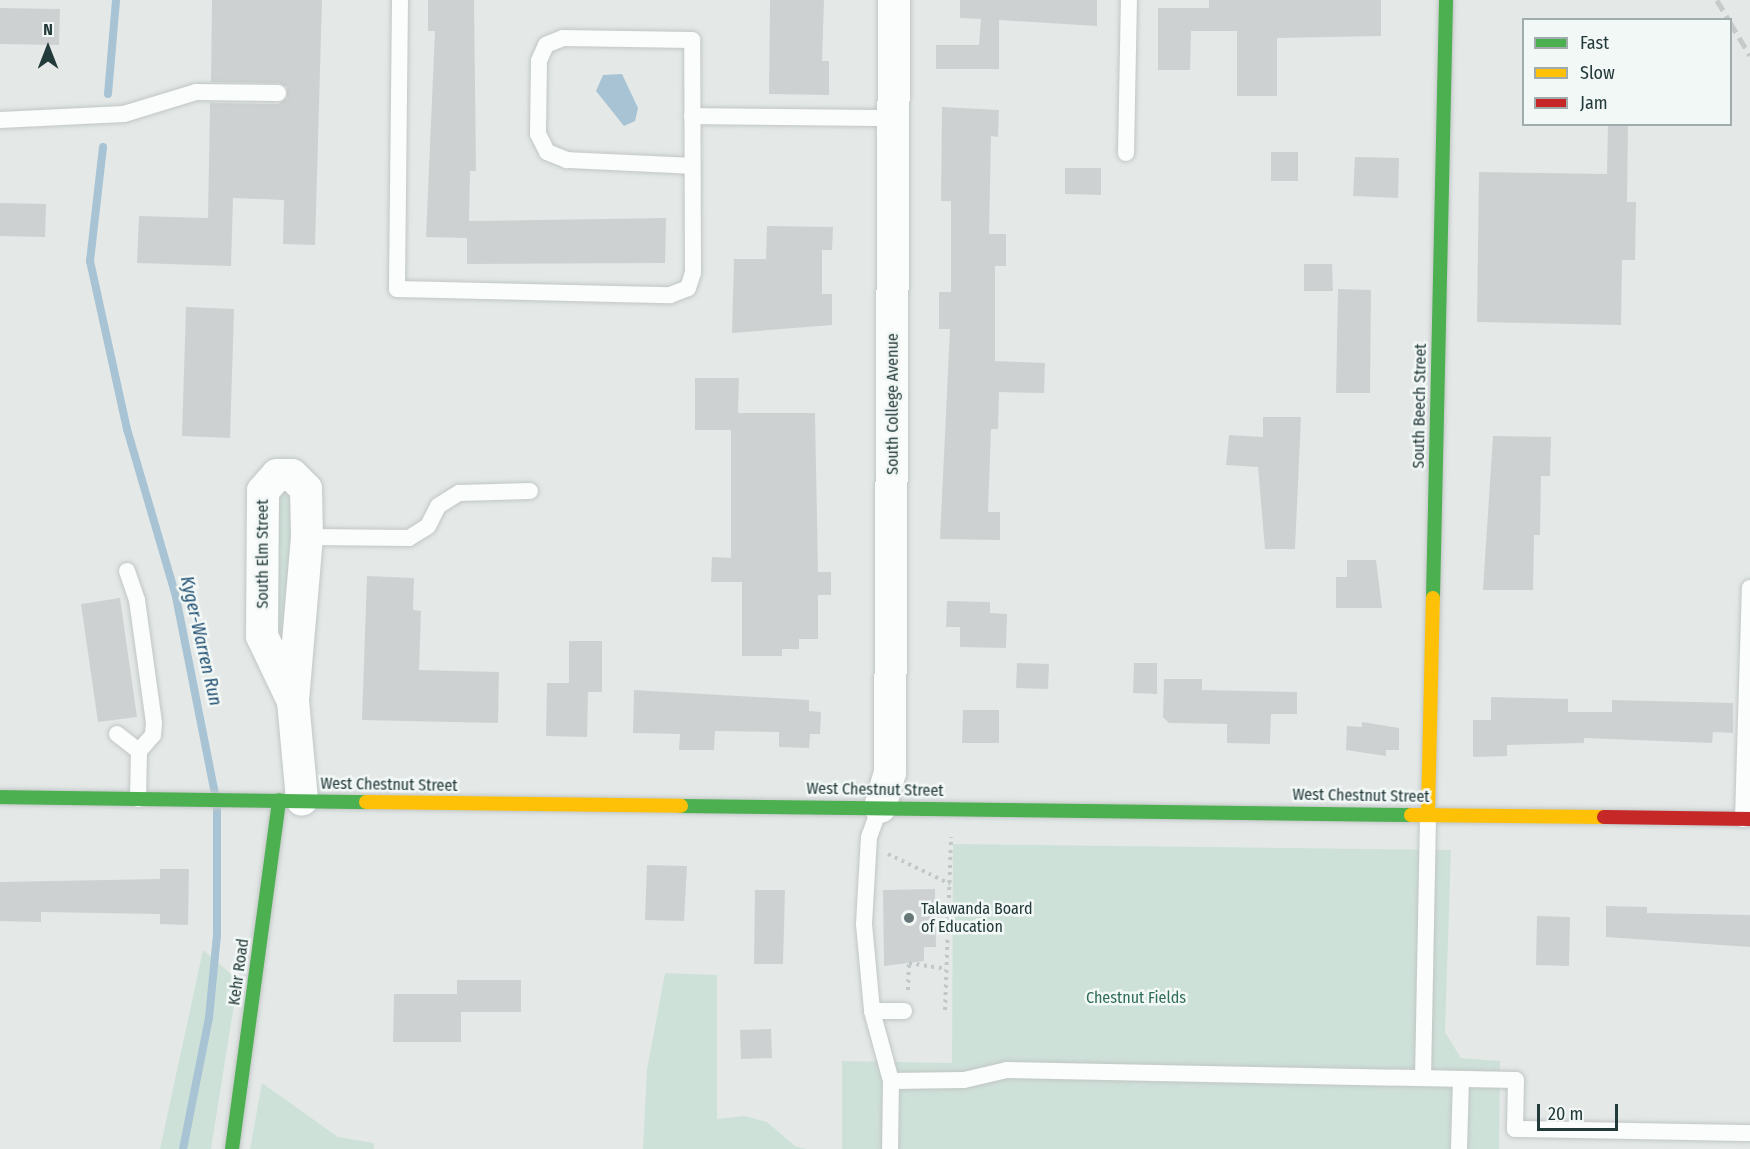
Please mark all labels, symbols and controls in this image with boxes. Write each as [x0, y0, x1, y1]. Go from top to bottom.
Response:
north arrow [18, 18, 78, 78]
legend [1522, 18, 1732, 126]
text: N [43, 20, 53, 39]
text: Fast [1580, 32, 1609, 54]
text: Slow [1580, 62, 1615, 84]
text: Jam [1580, 92, 1608, 114]
street label: South College Avenue [883, 333, 903, 475]
street label: South Beech Street [1409, 343, 1431, 469]
street label: South Elm Street [253, 499, 273, 609]
water label: Kyger-Warren Run [176, 574, 226, 708]
street label: West Chestnut Street [320, 774, 458, 796]
street label: West Chestnut Street [806, 779, 944, 801]
street label: West Chestnut Street [1292, 785, 1430, 807]
place label: Talawanda Board of Education [921, 899, 1032, 937]
marker: Talawanda Board of Education [902, 911, 916, 925]
street label: Kehr Road [225, 937, 253, 1007]
park label: Chestnut Fields [1086, 988, 1186, 1008]
scale bar [1540, 1092, 1621, 1130]
text: 20 m [1548, 1103, 1583, 1125]

